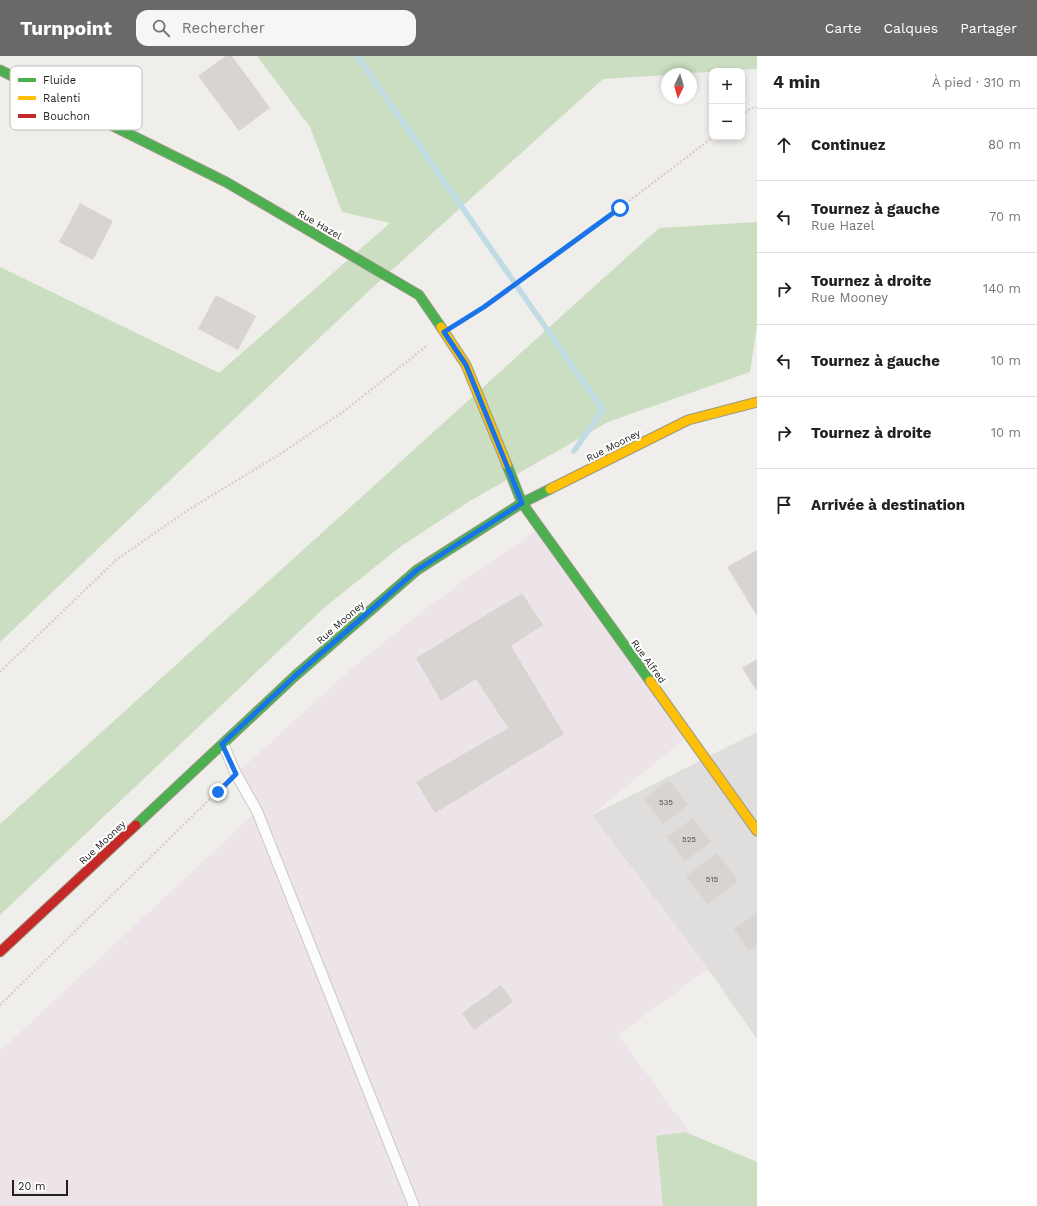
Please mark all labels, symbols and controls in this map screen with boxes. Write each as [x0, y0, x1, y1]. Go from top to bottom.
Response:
search box [136, 10, 416, 46]
text: Turnpoint [20, 17, 112, 40]
icon: search [150, 17, 172, 39]
text: Rechercher [182, 19, 265, 37]
text: Carte [825, 20, 862, 36]
text: Calques [884, 20, 938, 36]
text: Partager [960, 20, 1017, 36]
legend [10, 66, 142, 130]
north arrow [661, 68, 697, 104]
map controls [709, 68, 745, 140]
button: + [709, 68, 745, 104]
text: 4 min [773, 72, 820, 92]
text: Fluide [43, 74, 76, 87]
text: À pied · 310 m [932, 75, 1021, 90]
text: Ralenti [43, 92, 81, 105]
button: − [709, 104, 745, 140]
text: Bouchon [43, 110, 90, 123]
icon: ahead [773, 134, 795, 156]
text: Continuez [811, 136, 885, 154]
text: 80 m [988, 137, 1021, 152]
route start [611, 199, 629, 217]
text: Tournez à gauche [811, 200, 940, 218]
icon: left [773, 206, 795, 228]
street label: Rue Hazel [296, 207, 344, 241]
text: 70 m [989, 209, 1021, 224]
text: Rue Hazel [811, 218, 875, 233]
text: Tournez à droite [811, 272, 931, 290]
icon: right [773, 278, 795, 300]
text: 140 m [983, 281, 1021, 296]
text: Rue Mooney [811, 290, 888, 305]
icon: left [773, 350, 795, 372]
text: Tournez à gauche [811, 352, 940, 370]
text: 10 m [991, 353, 1021, 368]
icon: right [773, 422, 795, 444]
text: Tournez à droite [811, 424, 931, 442]
text: 10 m [991, 425, 1021, 440]
street label: Rue Mooney [584, 427, 643, 464]
icon: arrive [773, 494, 795, 516]
text: Arrivée à destination [811, 496, 965, 514]
street label: Rue Mooney [314, 598, 367, 646]
street label: Rue Alfred [629, 637, 668, 685]
route end [209, 783, 227, 801]
house number: 535 [659, 798, 673, 807]
street label: Rue Mooney [77, 818, 128, 867]
house number: 525 [682, 835, 696, 844]
house number: 515 [706, 875, 719, 884]
scale bar [12, 1178, 68, 1197]
text: 20 m [18, 1180, 46, 1193]

